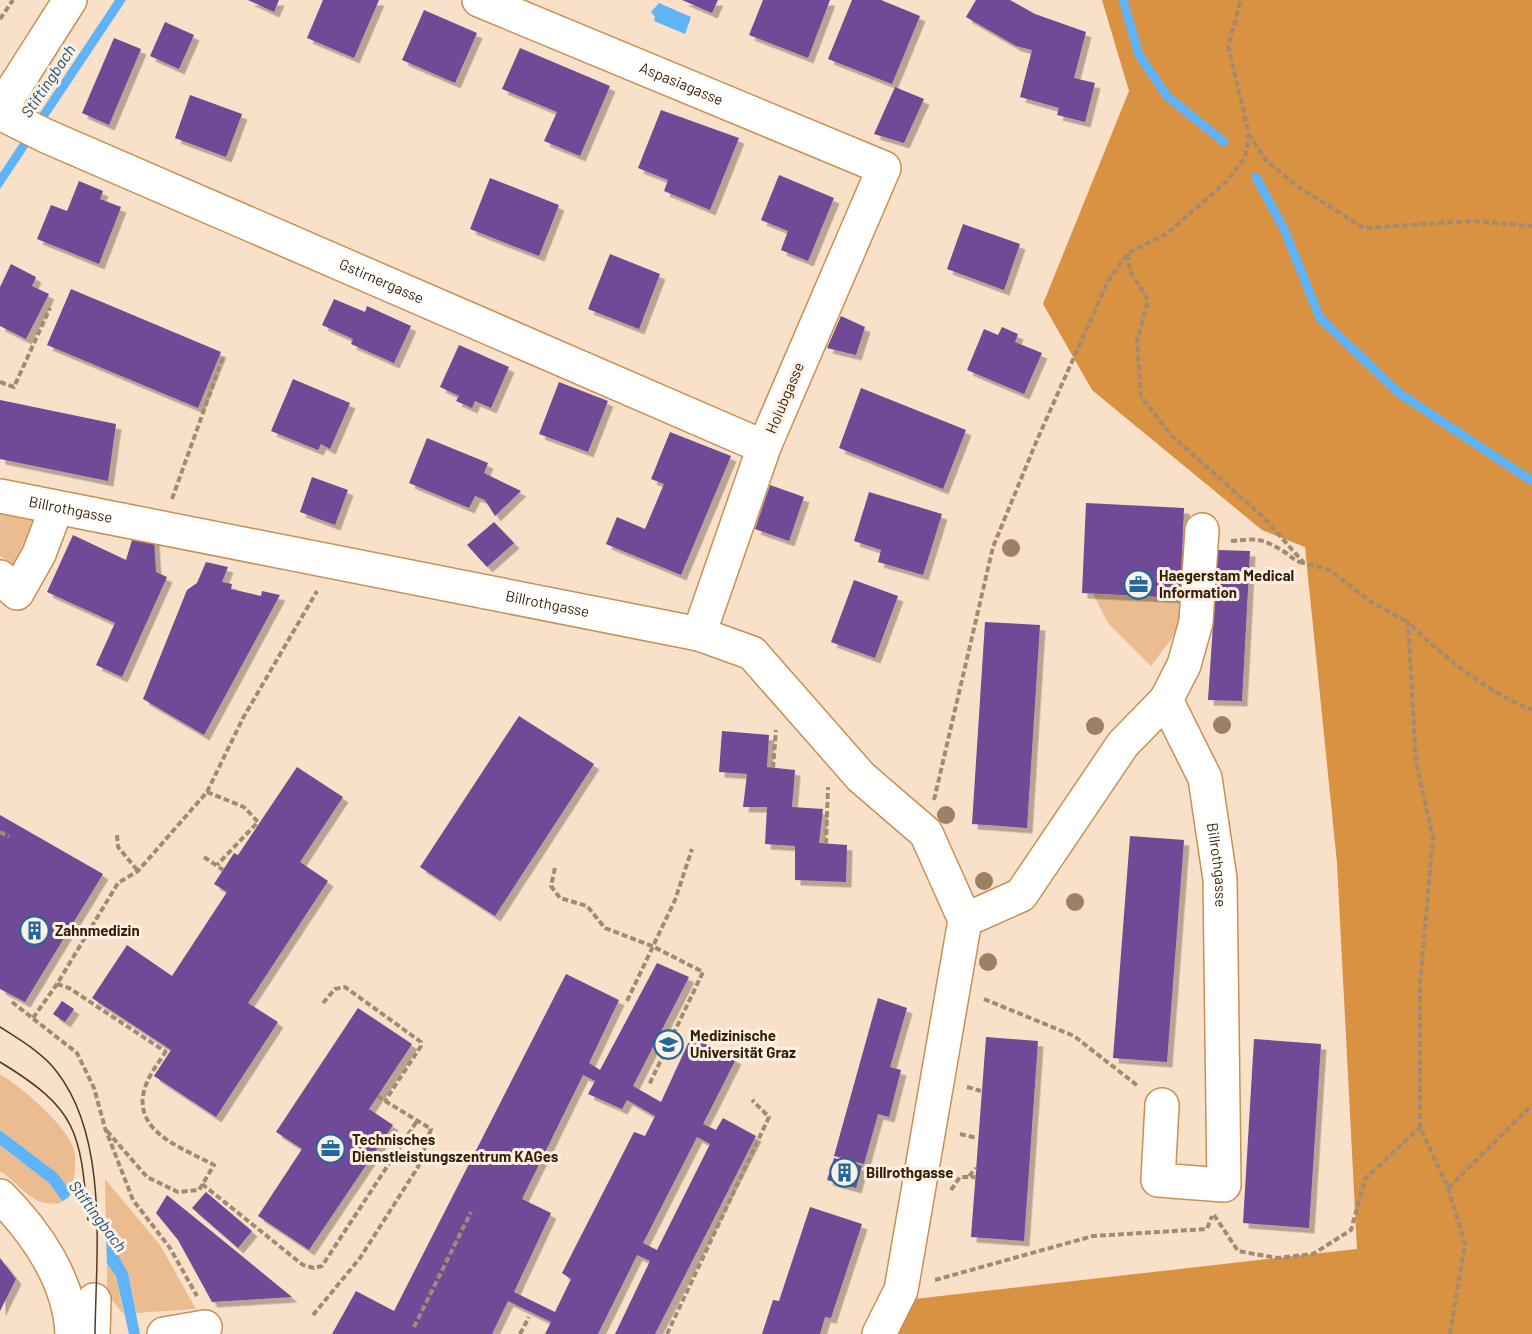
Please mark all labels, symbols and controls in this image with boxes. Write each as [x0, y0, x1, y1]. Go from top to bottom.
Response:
water label: Stiftingbach [16, 41, 79, 121]
street label: Aspasiagasse [637, 58, 726, 108]
street label: Gstirnergasse [337, 254, 427, 307]
street label: Holubgasse [761, 359, 807, 436]
street label: Billrothgasse [27, 492, 114, 526]
place label: Haegerstam Medical Information [1159, 566, 1294, 601]
office icon: Haegerstam Medical Information [1122, 569, 1154, 601]
street label: Billrothgasse [504, 586, 591, 620]
street label: Billrothgasse [1204, 821, 1230, 907]
building icon: Zahnmedizin [18, 915, 50, 947]
place label: Zahnmedizin [55, 921, 140, 939]
place label: Medizinische Universität Graz [690, 1026, 796, 1061]
school or university icon: Medizinische Universität Graz [653, 1029, 685, 1061]
place label: Technisches Dienstleistungszentrum KAGes [352, 1130, 559, 1165]
office icon: Technisches Dienstleistungszentrum KAGes [315, 1133, 347, 1165]
building icon: Billrothgasse [829, 1157, 861, 1189]
place label: Billrothgasse [866, 1163, 953, 1181]
water label: Stiftingbach [66, 1176, 131, 1255]

